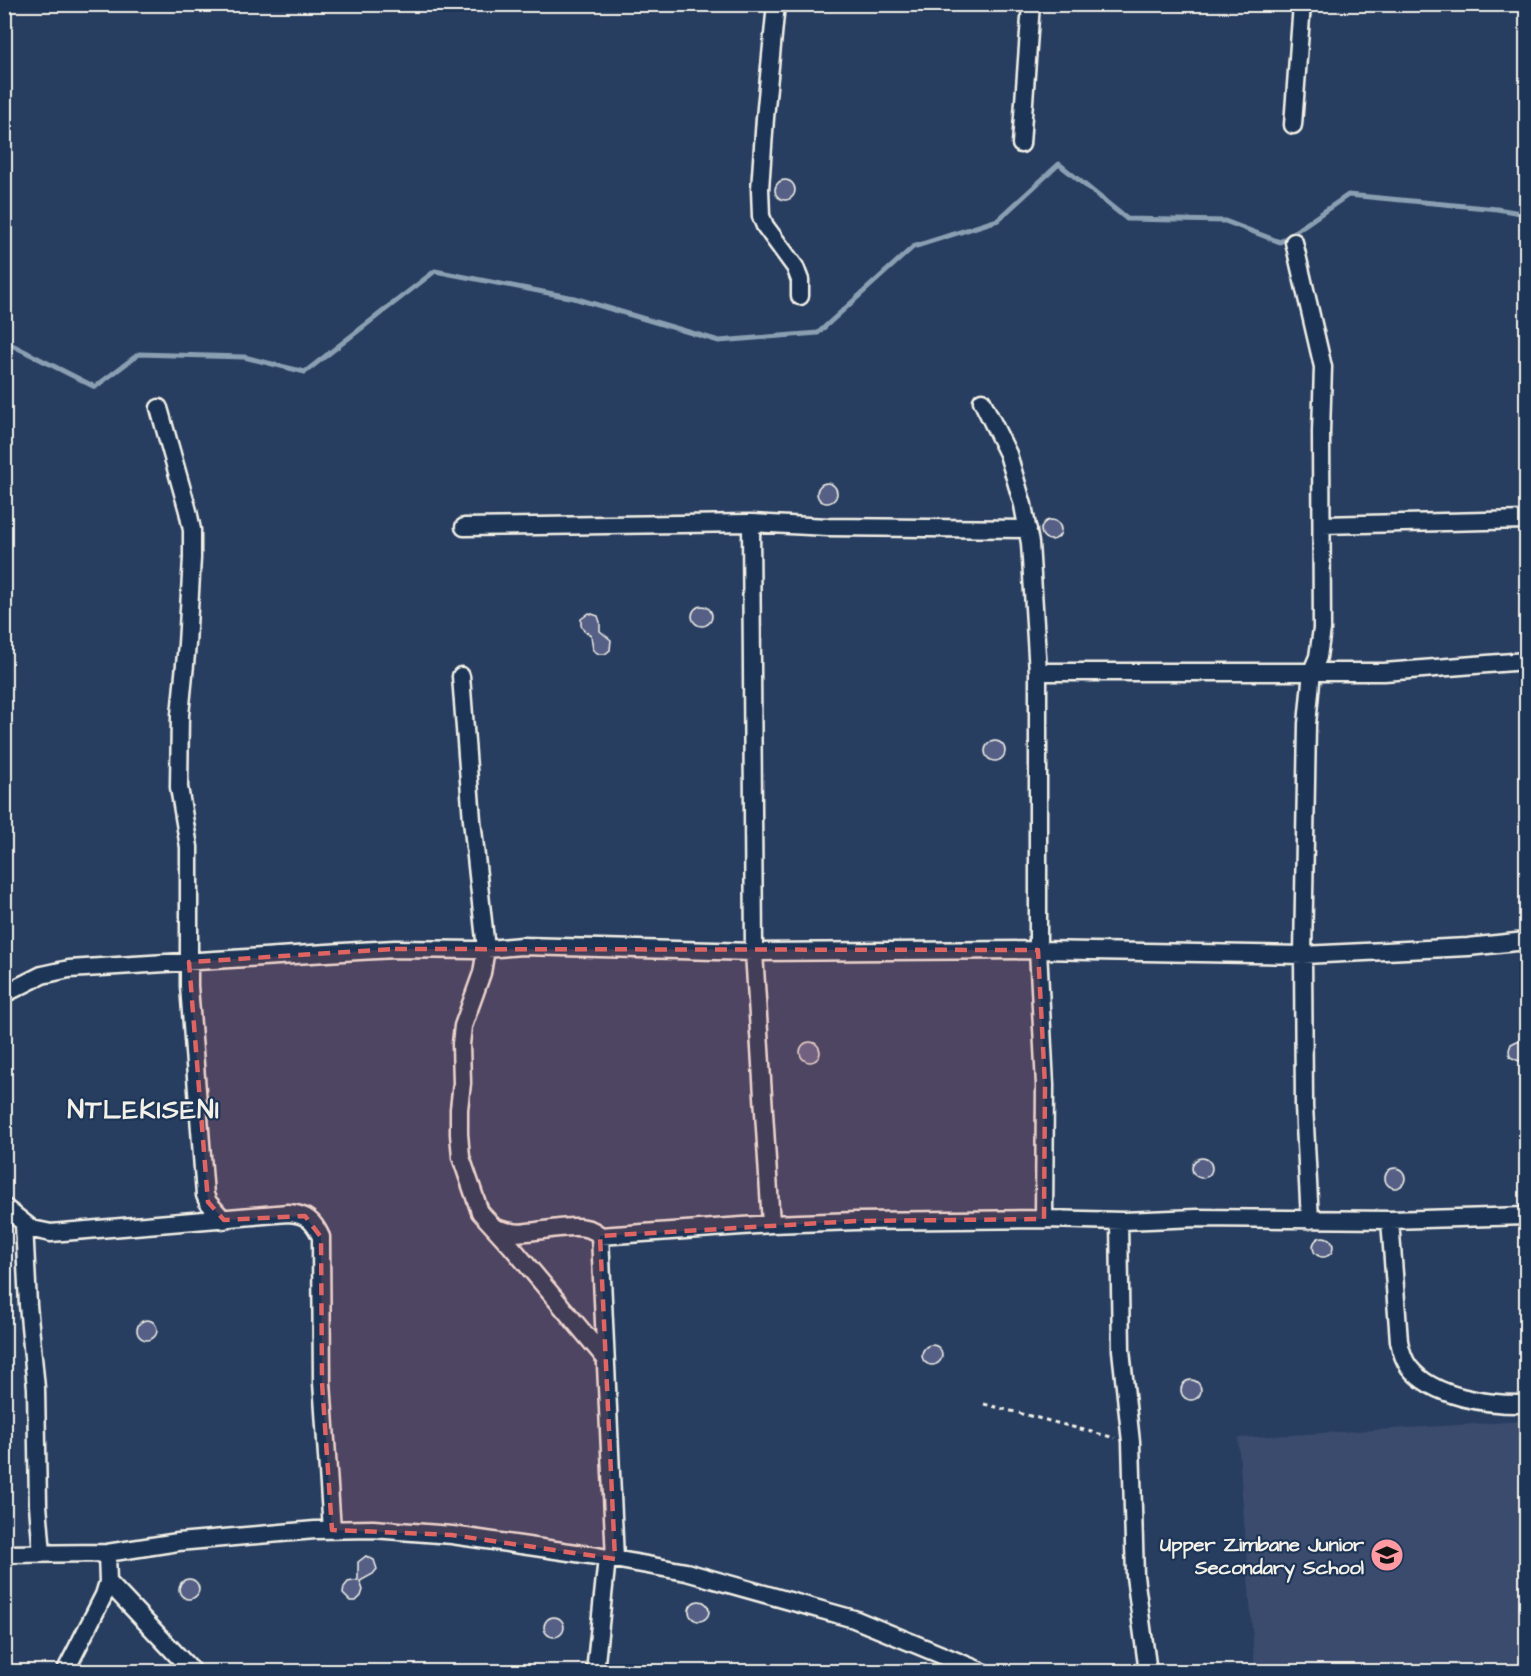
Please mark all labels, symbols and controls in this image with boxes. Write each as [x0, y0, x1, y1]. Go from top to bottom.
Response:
district label: NTLEKISENI [68, 1092, 220, 1128]
place label: Upper Zimbane Junior Secondary School [1160, 1531, 1365, 1583]
school or university icon: Upper Zimbane Junior Secondary School [1369, 1537, 1405, 1573]

